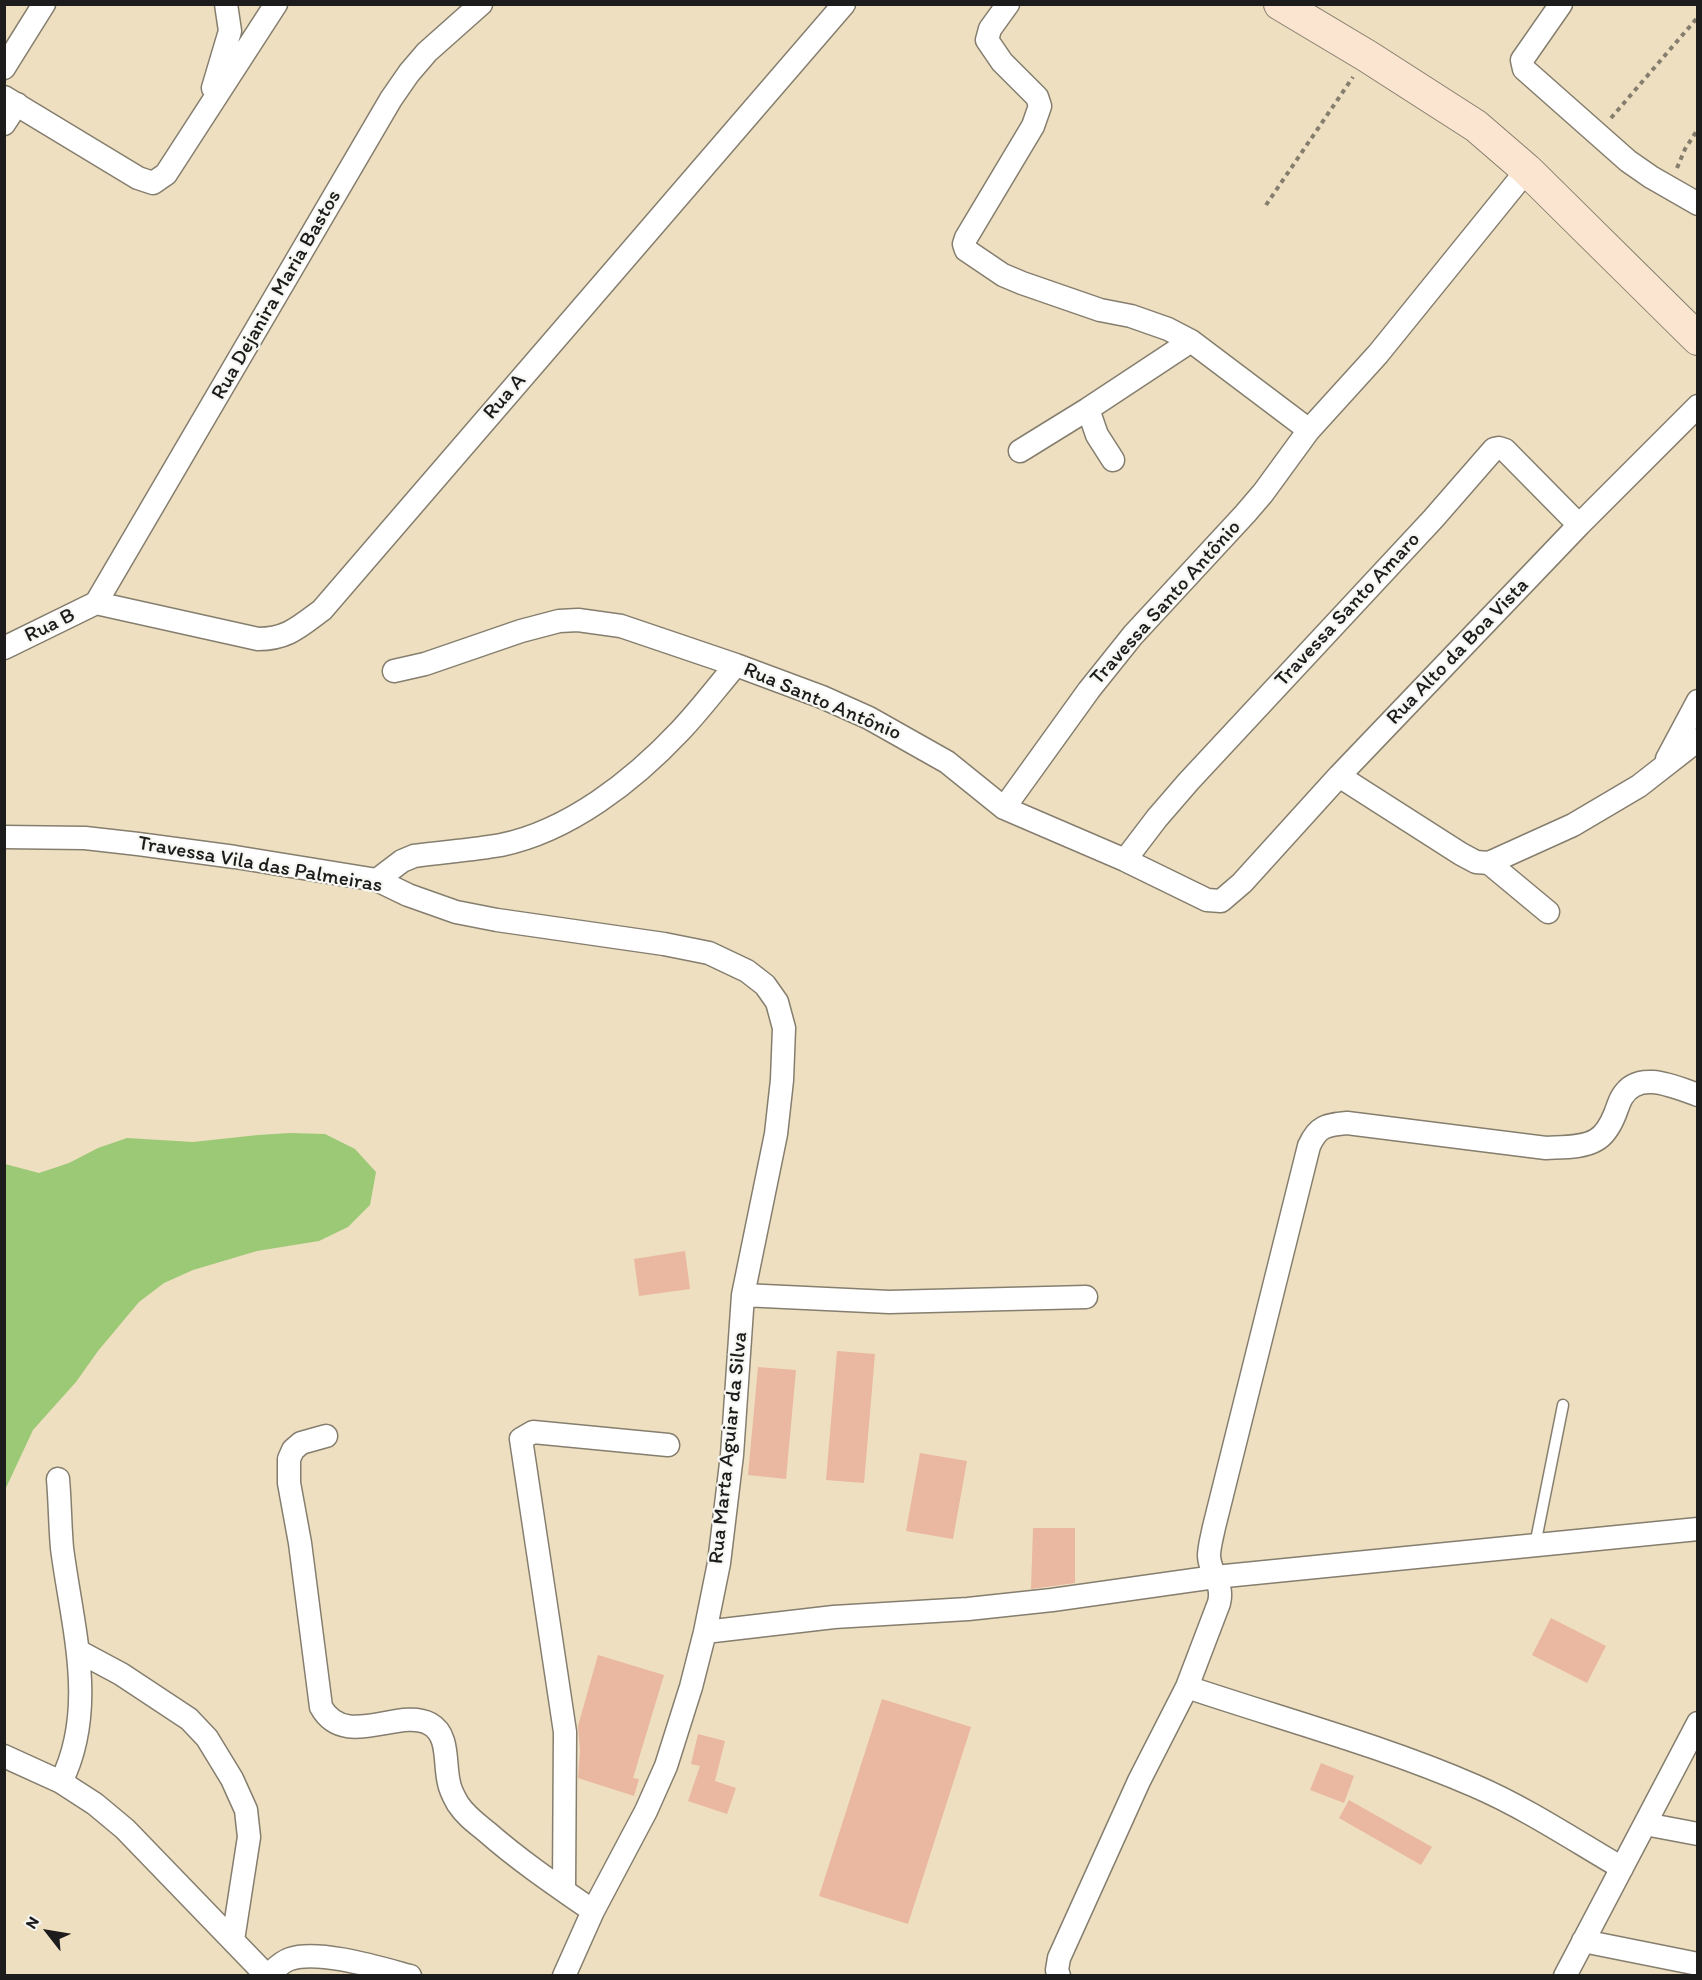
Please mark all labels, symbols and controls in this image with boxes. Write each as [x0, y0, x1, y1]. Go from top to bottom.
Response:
street label: Rua Dejanira Maria Bastos [207, 186, 347, 404]
street label: Rua A [478, 369, 532, 425]
street label: Travessa Santo Antônio [1085, 515, 1247, 691]
street label: Travessa Santo Amaro [1270, 527, 1426, 693]
street label: Rua Alto da Boa Vista [1382, 573, 1534, 731]
street label: Rua B [21, 603, 79, 649]
street label: Rua Santo Antônio [739, 657, 905, 747]
street label: Travessa Vila das Palmeiras [136, 831, 384, 899]
street label: Rua Marta Aguiar da Silva [704, 1331, 754, 1565]
north arrow [18, 1902, 78, 1962]
text: N [21, 1913, 43, 1932]

